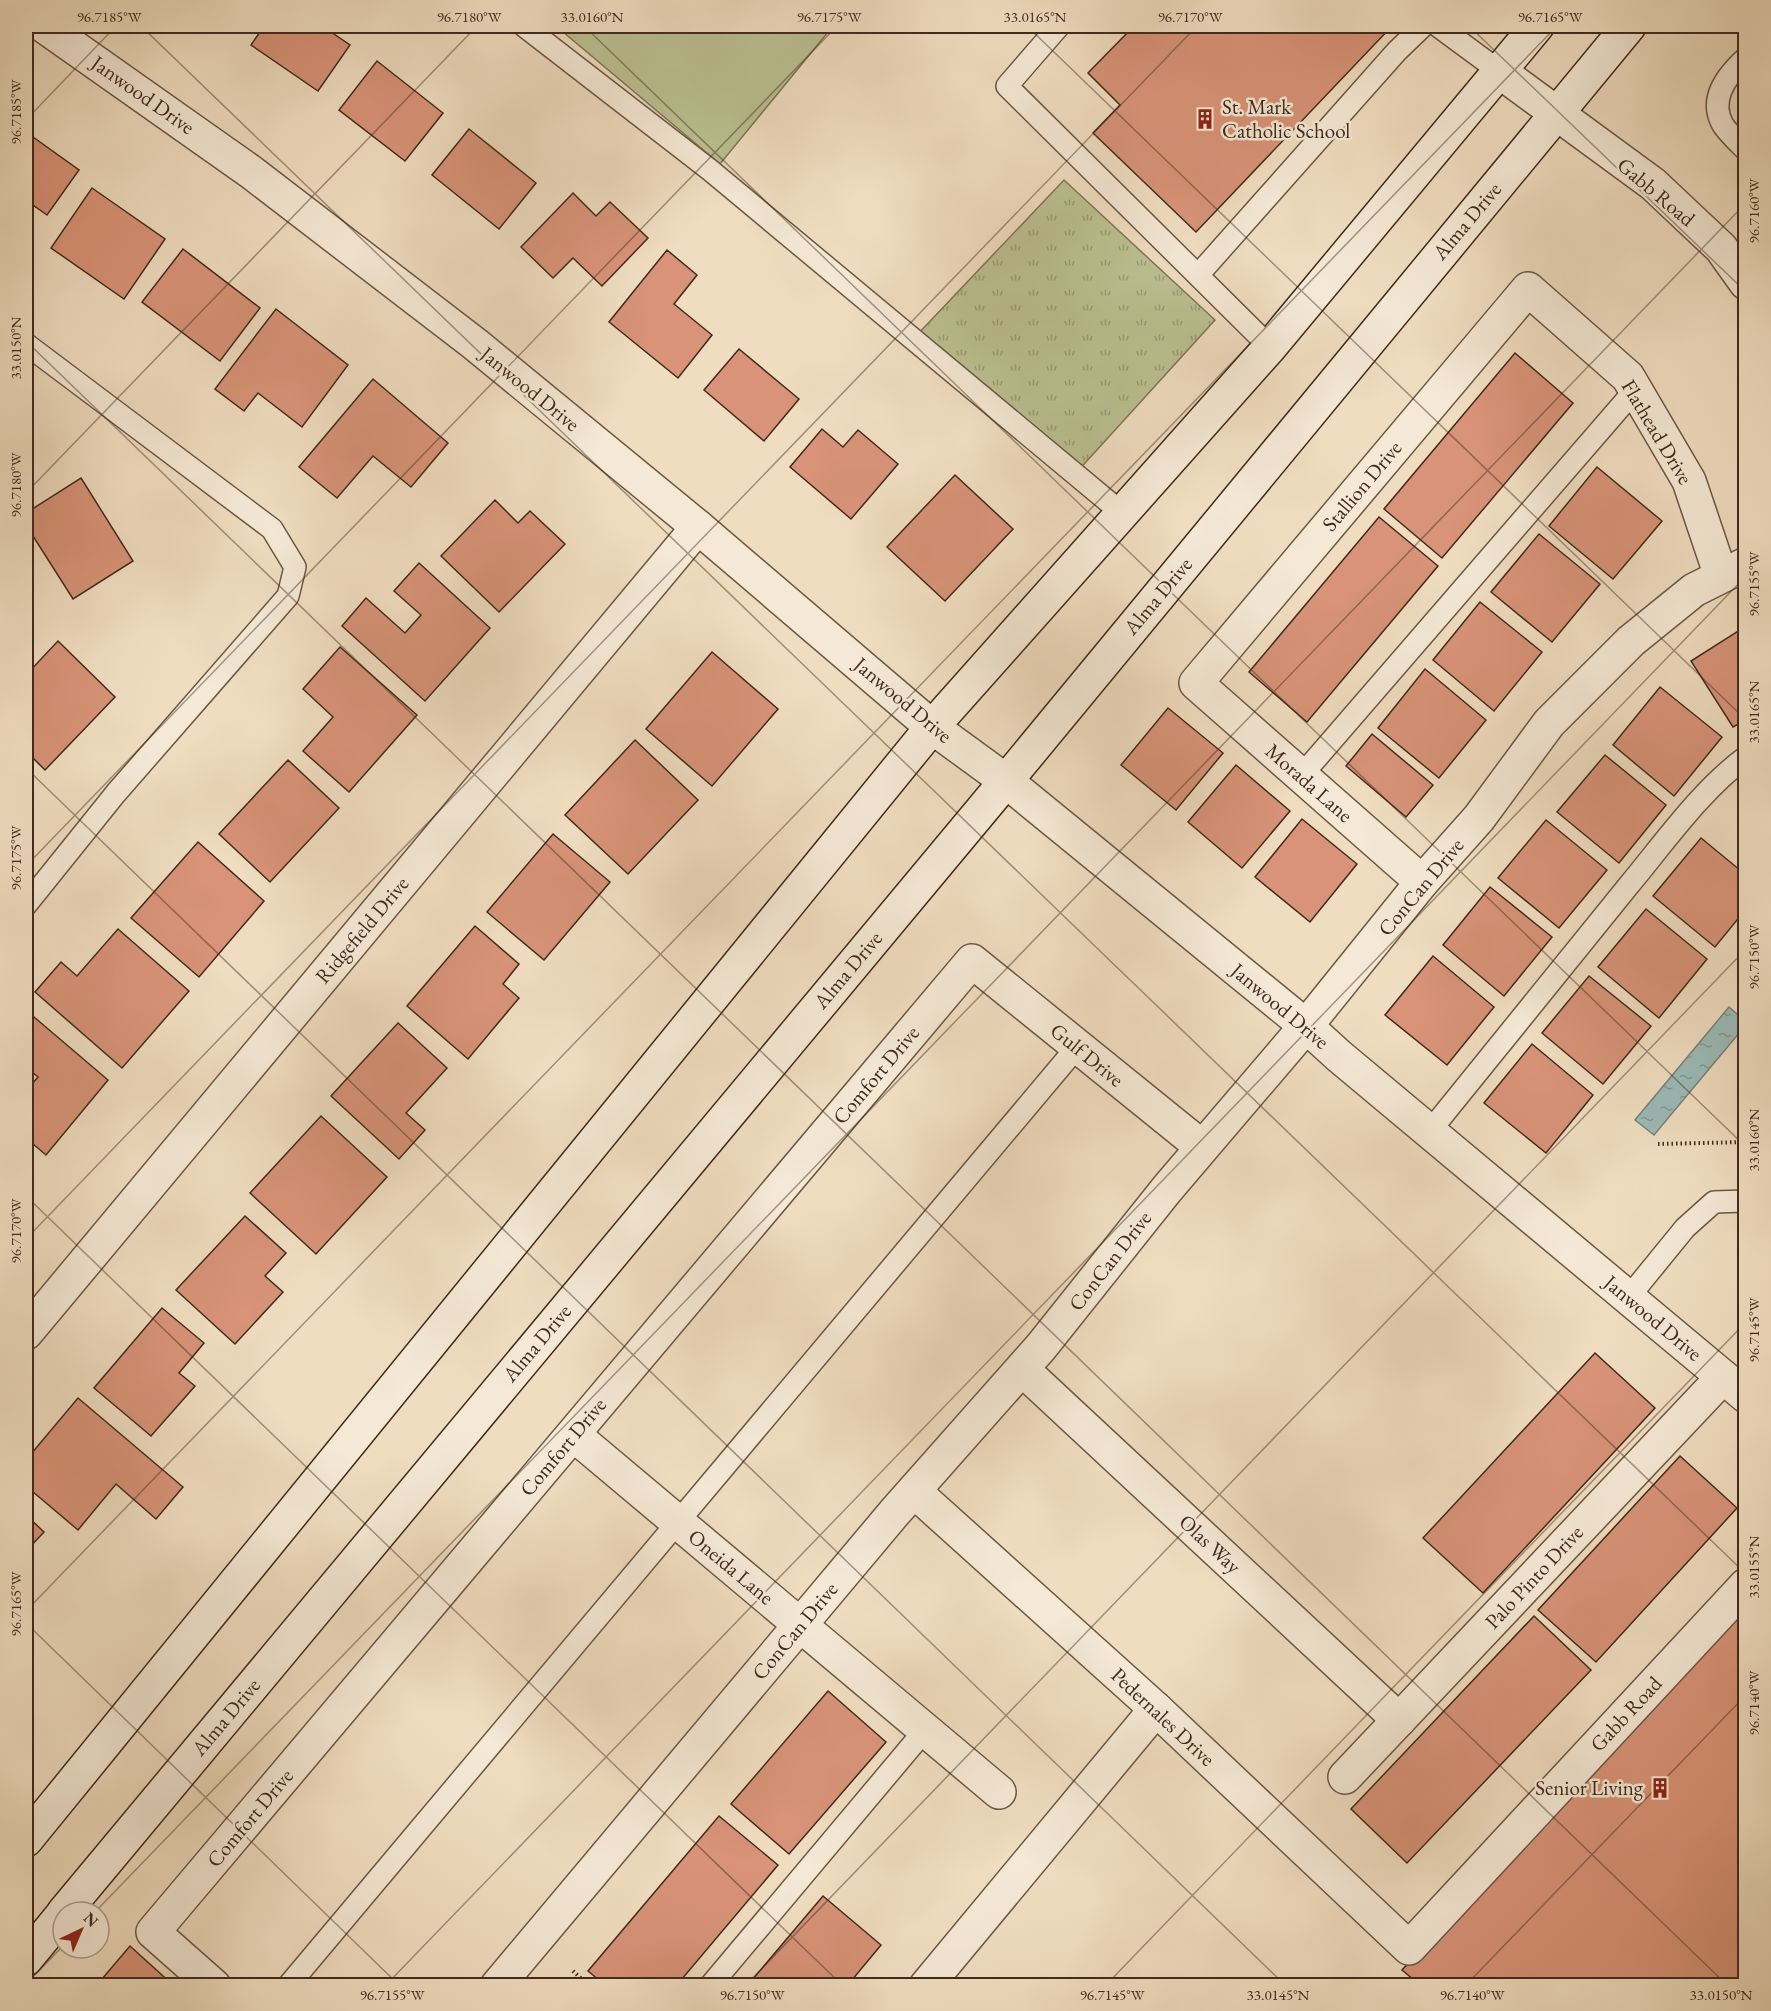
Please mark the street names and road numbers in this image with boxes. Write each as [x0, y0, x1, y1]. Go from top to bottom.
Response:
street label: Janwood Drive [85, 48, 200, 140]
street label: Gabb Road [1612, 151, 1701, 232]
street label: Alma Drive [1426, 176, 1507, 266]
street label: Janwood Drive [473, 339, 586, 437]
street label: Flathead Drive [1616, 374, 1699, 489]
street label: Stallion Drive [1316, 435, 1407, 537]
street label: Alma Drive [1117, 551, 1198, 641]
street label: Janwood Drive [847, 649, 958, 749]
street label: Morada Lane [1260, 737, 1359, 828]
street label: ConCan Drive [1372, 832, 1469, 941]
street label: Ridgefield Drive [309, 870, 414, 989]
street label: Alma Drive [807, 925, 888, 1015]
street label: Janwood Drive [1224, 955, 1335, 1055]
street label: Gulf Drive [1045, 1017, 1130, 1093]
street label: Comfort Drive [826, 1020, 925, 1130]
street label: ConCan Drive [1062, 1205, 1157, 1316]
street label: Janwood Drive [1597, 1267, 1708, 1367]
street label: Alma Drive [496, 1298, 577, 1388]
street label: Comfort Drive [513, 1392, 612, 1502]
street label: Olas Way [1174, 1508, 1248, 1580]
street label: Palo Pinto Drive [1479, 1519, 1589, 1634]
street label: Oneida Lane [683, 1523, 780, 1610]
street label: ConCan Drive [746, 1576, 843, 1685]
street label: Pedernales Drive [1106, 1661, 1221, 1772]
street label: Gabb Road [1584, 1670, 1668, 1757]
street label: Alma Drive [185, 1672, 266, 1762]
street label: Comfort Drive [200, 1763, 299, 1873]

